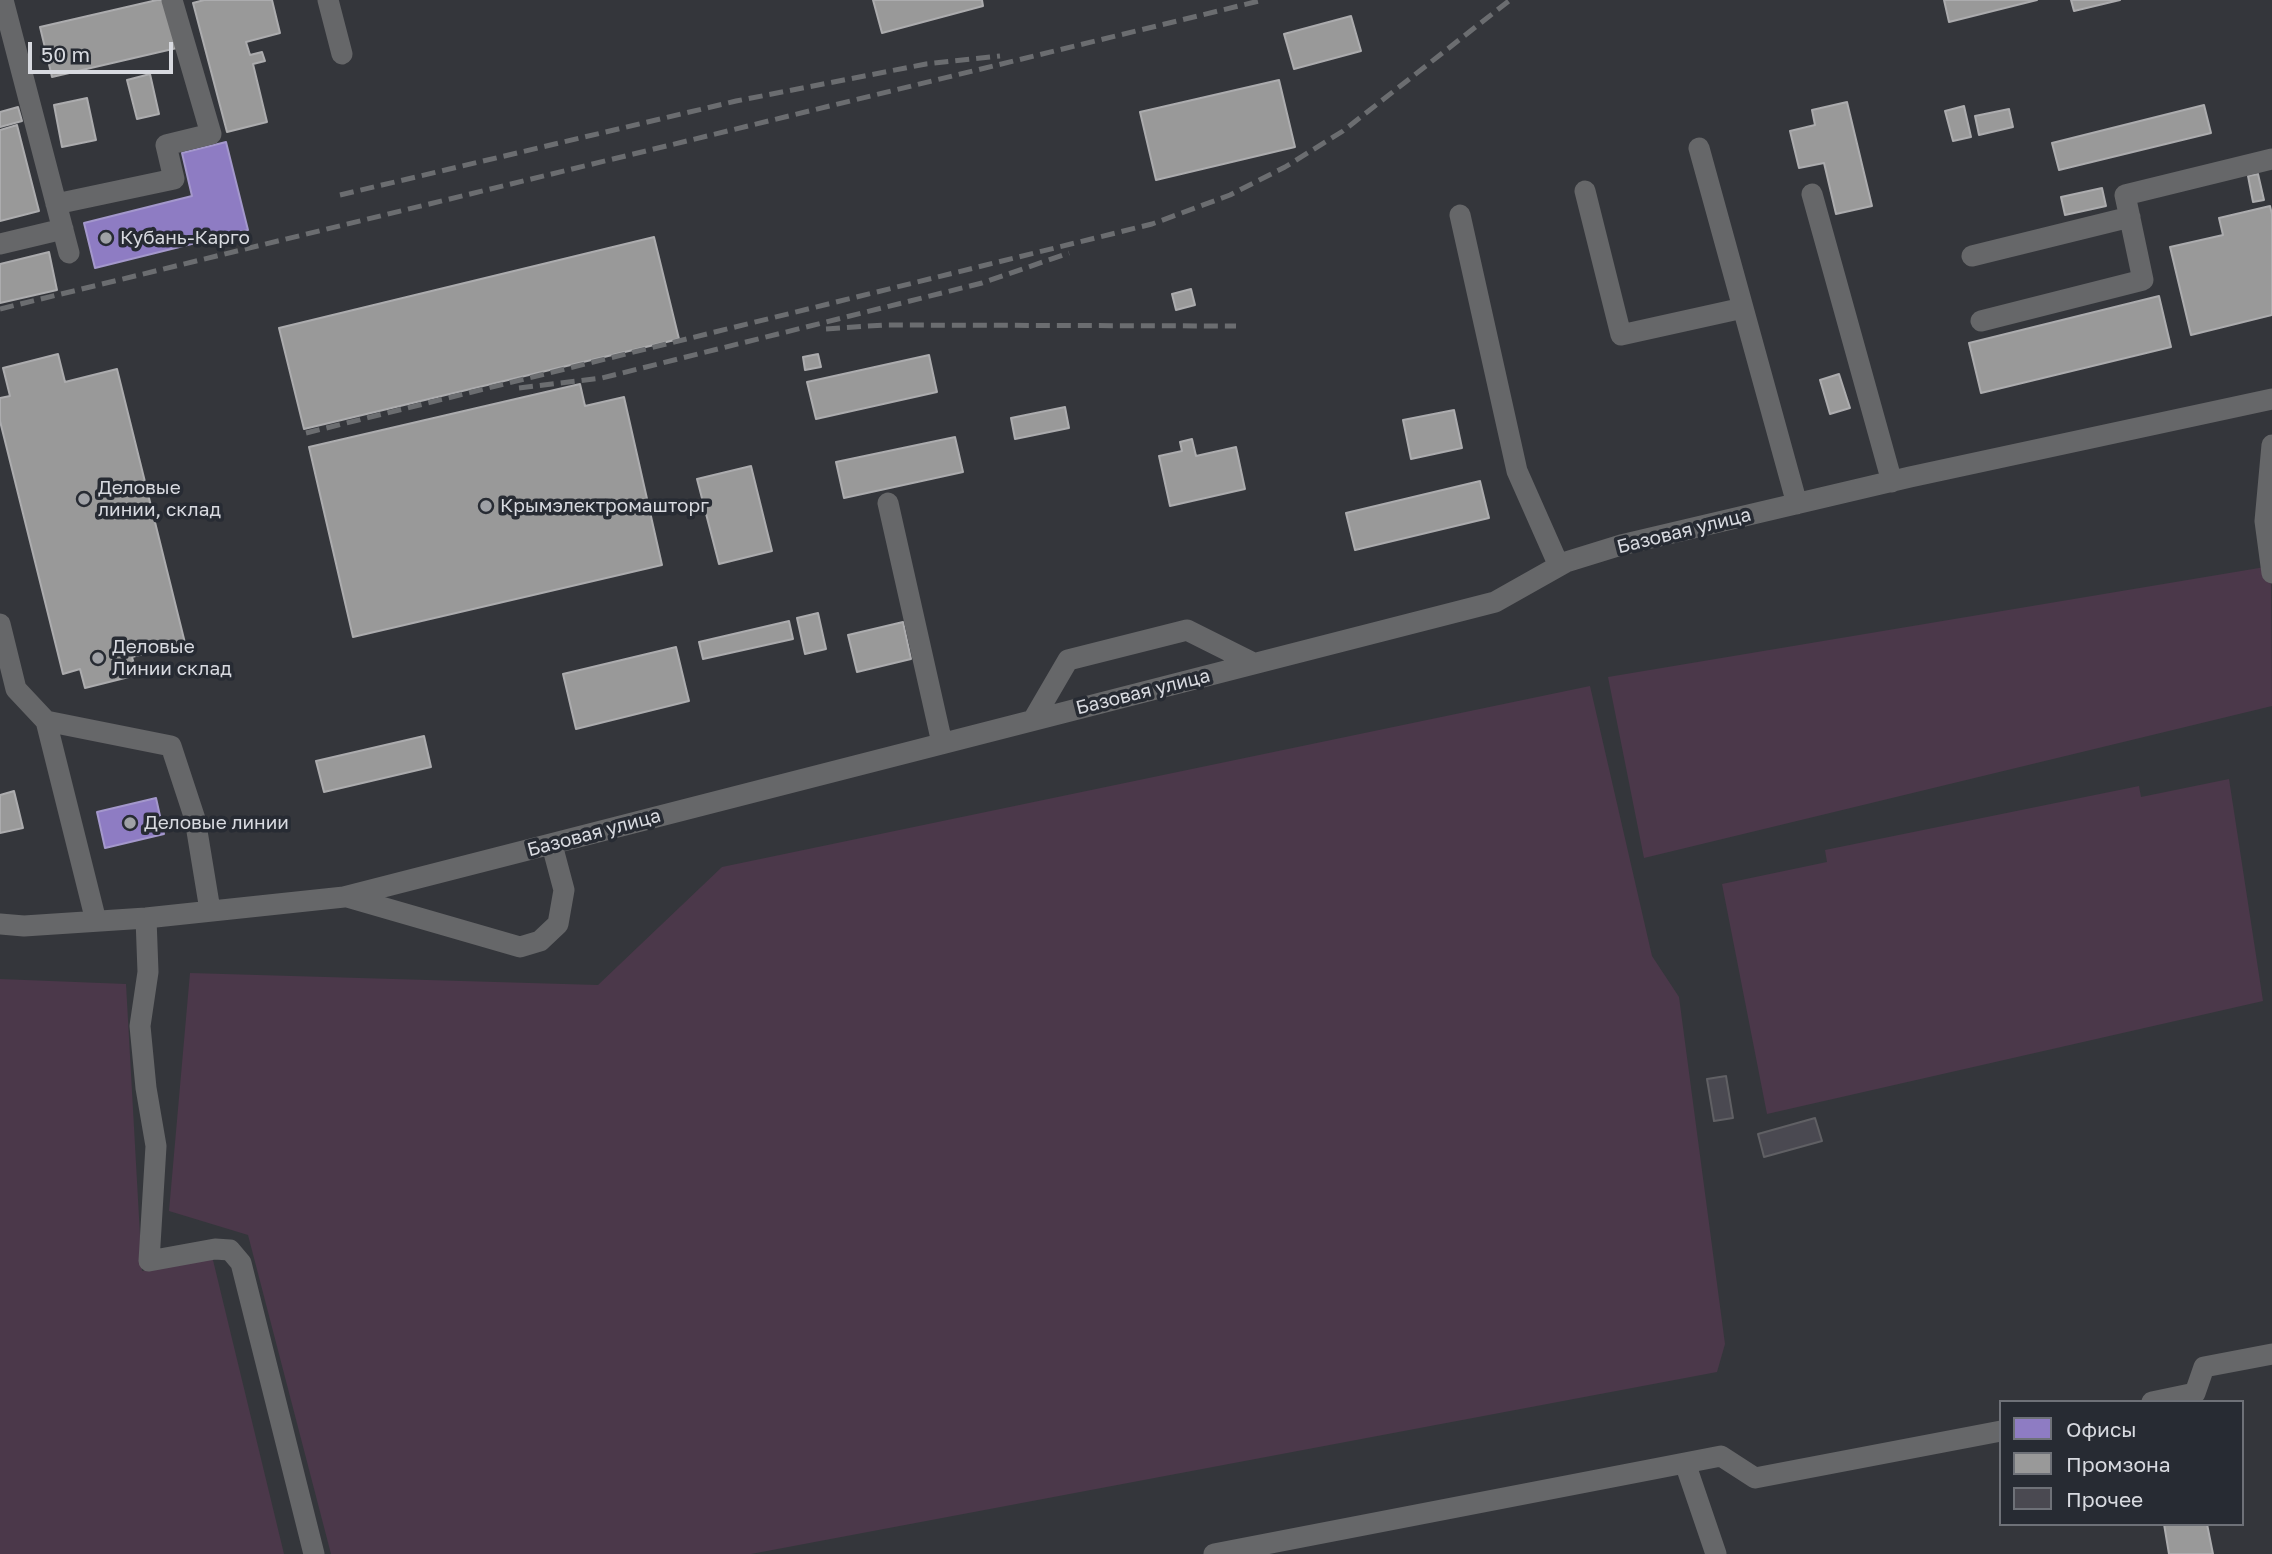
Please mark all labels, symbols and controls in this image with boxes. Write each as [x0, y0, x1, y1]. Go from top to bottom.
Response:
scale bar [32, 28, 177, 72]
text: 50 m [41, 41, 90, 67]
place label: Кубань-Карго [120, 227, 250, 249]
marker: Кубань-Карго [98, 230, 114, 246]
place label: Деловые линии, склад [98, 477, 221, 521]
marker: Деловые линии, склад [76, 491, 92, 507]
place label: Крымэлектромашторг [500, 495, 709, 517]
marker: Крымэлектромашторг [478, 498, 494, 514]
street label: Базовая улица [1615, 503, 1753, 559]
place label: Деловые Линии склад [112, 636, 232, 680]
marker: Деловые Линии склад [90, 650, 106, 666]
street label: Базовая улица [1074, 664, 1212, 720]
street label: Базовая улица [525, 804, 663, 862]
place label: Деловые линии [144, 812, 289, 834]
marker: Деловые линии [122, 815, 138, 831]
legend [1999, 1400, 2244, 1526]
text: Офисы [2066, 1416, 2137, 1442]
text: Промзона [2066, 1451, 2171, 1477]
text: Прочее [2066, 1486, 2143, 1512]

